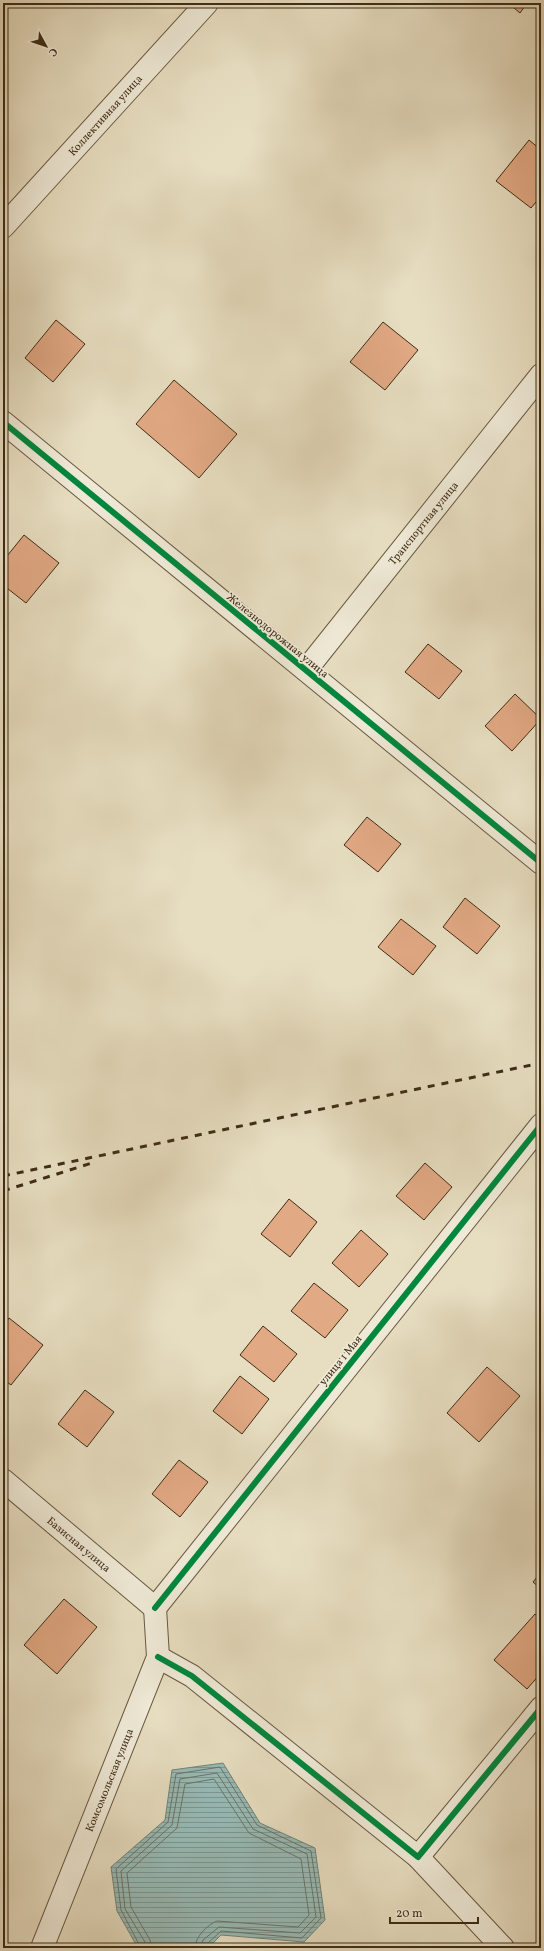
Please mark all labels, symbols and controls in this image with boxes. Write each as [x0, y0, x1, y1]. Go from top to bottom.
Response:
north arrow [26, 26, 66, 66]
text: С [44, 44, 61, 59]
street label: Коллективная улица [66, 72, 147, 160]
street label: Транспортная улица [386, 478, 463, 569]
street label: Железнодорожная улица [223, 590, 332, 682]
street label: улица 1 Мая [316, 1332, 366, 1389]
street label: Базисная улица [43, 1514, 114, 1577]
street label: Комсомольская улица [83, 1726, 138, 1834]
scale bar [390, 1899, 478, 1925]
text: 20 m [396, 1906, 423, 1922]

